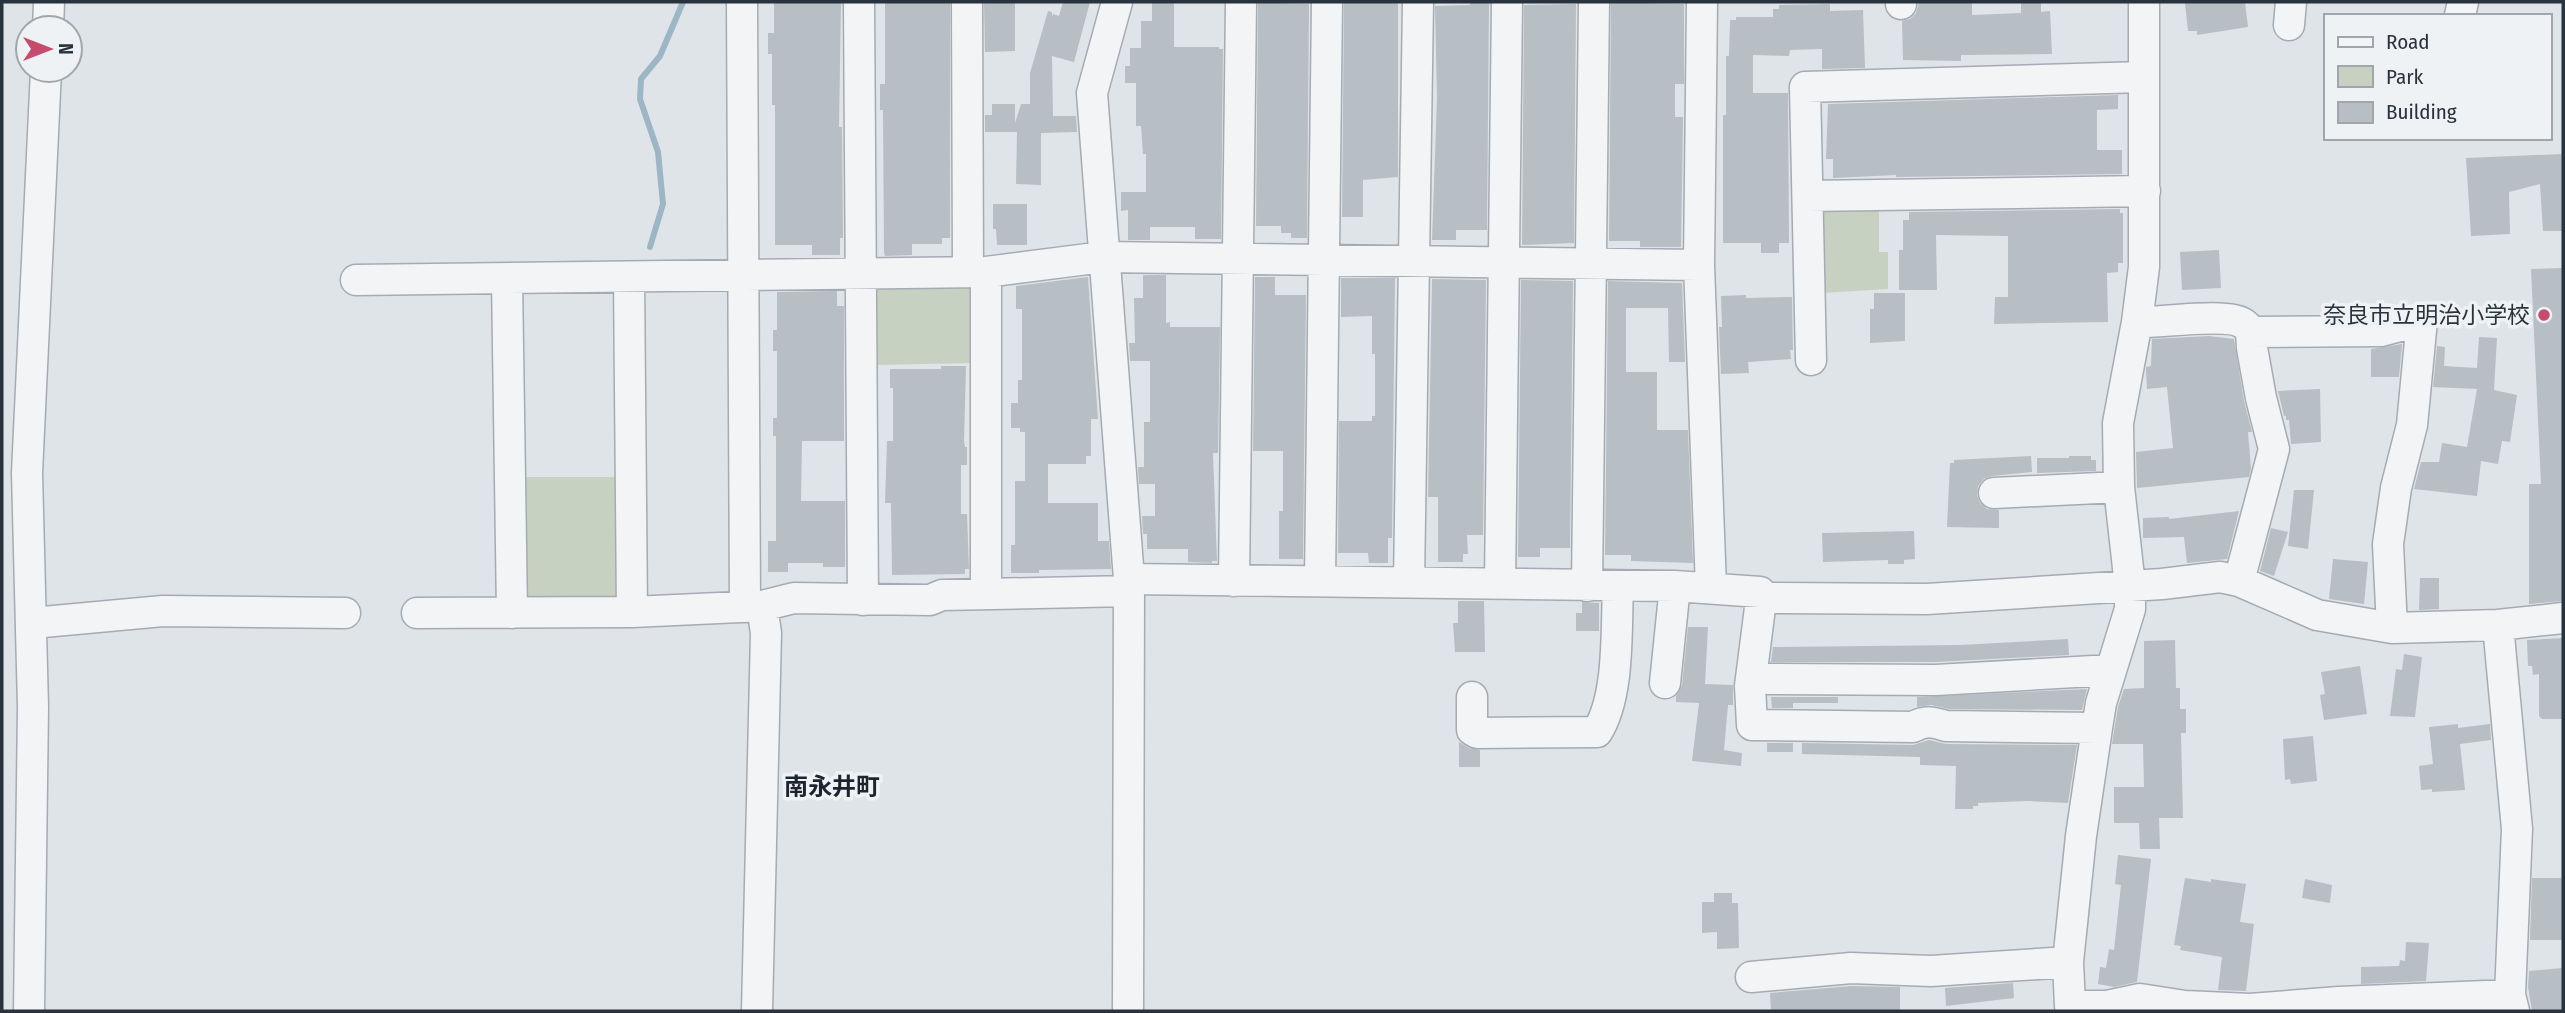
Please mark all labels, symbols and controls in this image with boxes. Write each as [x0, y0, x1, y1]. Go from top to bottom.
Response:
north arrow [14, 14, 84, 84]
legend [2324, 14, 2551, 140]
text: Road [2386, 29, 2430, 55]
text: N [54, 43, 77, 55]
text: Park [2386, 64, 2424, 90]
text: Building [2386, 99, 2457, 125]
place label: 奈良市立明治小学校 [2323, 301, 2530, 329]
marker: 奈良市立明治小学校 [2536, 307, 2552, 323]
district label: 南永井町 [784, 773, 880, 801]

